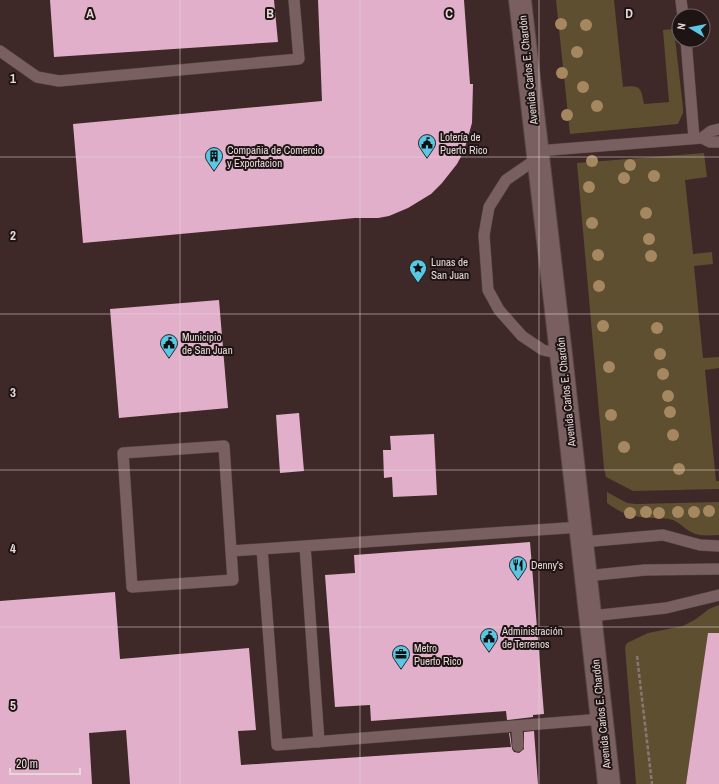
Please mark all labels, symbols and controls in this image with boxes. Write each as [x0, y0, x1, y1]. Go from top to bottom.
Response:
text: A [86, 5, 94, 22]
text: B [266, 5, 274, 22]
text: C [445, 5, 453, 22]
text: D [625, 5, 633, 22]
north arrow [671, 8, 711, 48]
street label: Avenida Carlos E. Chardón [515, 15, 541, 126]
text: N [674, 22, 689, 31]
text: 1 [10, 70, 16, 87]
place label: Lotería de Puerto Rico [440, 130, 488, 157]
public building icon: Lotería de Puerto Rico [417, 133, 437, 158]
place label: Compañia de Comercio y Exportacion [227, 143, 323, 170]
building icon: Compañia de Comercio y Exportacion [204, 146, 224, 171]
text: 2 [10, 227, 16, 244]
place label: Lunas de San Juan [431, 255, 469, 282]
place icon: Lunas de San Juan [408, 258, 428, 283]
place label: Municipio de San Juan [182, 330, 233, 357]
public building icon: Municipio de San Juan [159, 333, 179, 358]
street label: Avenida Carlos E. Chardón [553, 337, 579, 448]
text: 3 [10, 384, 16, 401]
text: 4 [10, 540, 16, 557]
restaurant icon: Denny's [508, 555, 528, 580]
place label: Denny's [531, 558, 564, 572]
place label: Administración de Terrenos [501, 624, 563, 651]
public building icon: Administración de Terrenos [479, 627, 499, 652]
place label: Metro Puerto Rico [414, 641, 462, 668]
office icon: Metro Puerto Rico [391, 644, 411, 669]
street label: Avenida Carlos E. Chardón [588, 659, 614, 770]
text: 5 [10, 697, 16, 714]
scale bar [10, 750, 80, 776]
text: 20 m [16, 756, 38, 772]

